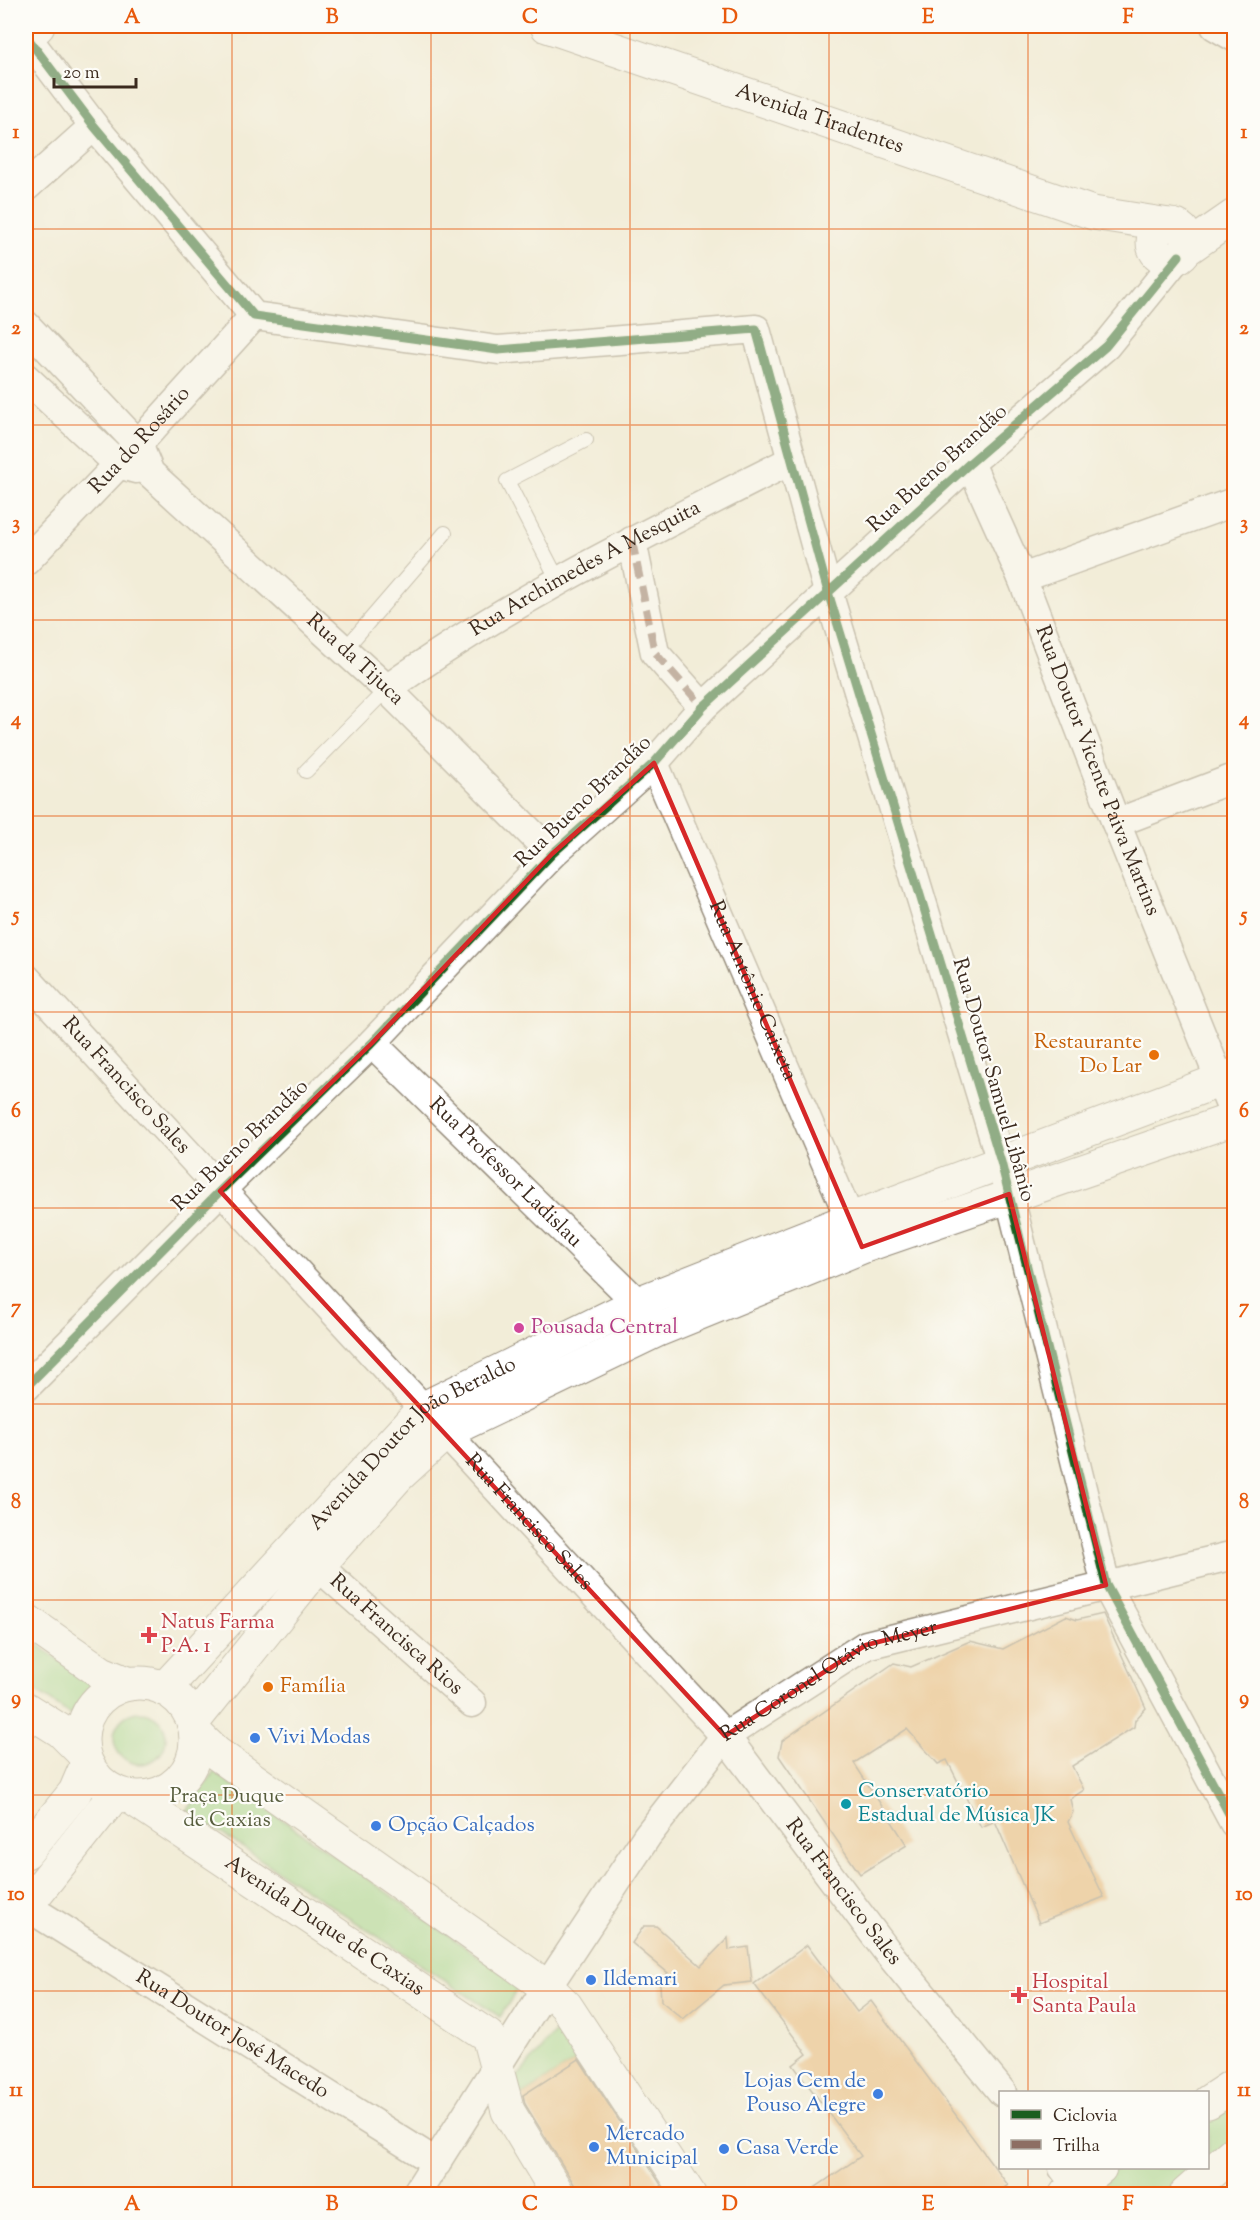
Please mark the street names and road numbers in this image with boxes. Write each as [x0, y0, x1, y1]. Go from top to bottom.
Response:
street label: Avenida Tiradentes [731, 77, 908, 162]
street label: Rua do Rosário [82, 380, 198, 501]
street label: Rua Bueno Brandão [861, 398, 1015, 540]
street label: Rua Archimedes A Mesquita [464, 494, 706, 645]
street label: Rua da Tijuca [299, 607, 411, 713]
street label: Rua Doutor Vicente Paiva Martins [1027, 621, 1167, 920]
street label: Rua Bueno Brandão [509, 729, 659, 875]
street label: Rua Antônio Caixeta [700, 896, 804, 1086]
street label: Rua Doutor Samuel Libânio [944, 954, 1042, 1206]
street label: Rua Francisco Sales [55, 1011, 197, 1161]
street label: Rua Bueno Brandão [166, 1073, 316, 1219]
street label: Rua Professor Ladislau [421, 1091, 589, 1255]
street label: Avenida Doutor João Beraldo [302, 1350, 521, 1538]
street label: Rua Francisco Sales [457, 1448, 599, 1598]
street label: Rua Francisca Rios [322, 1567, 469, 1703]
street label: Rua Coronel Otávio Meyer [715, 1613, 941, 1750]
street label: Rua Francisco Sales [778, 1813, 908, 1972]
street label: Avenida Duque de Caxias [218, 1849, 430, 2004]
street label: Rua Doutor José Macedo [129, 1963, 335, 2107]

